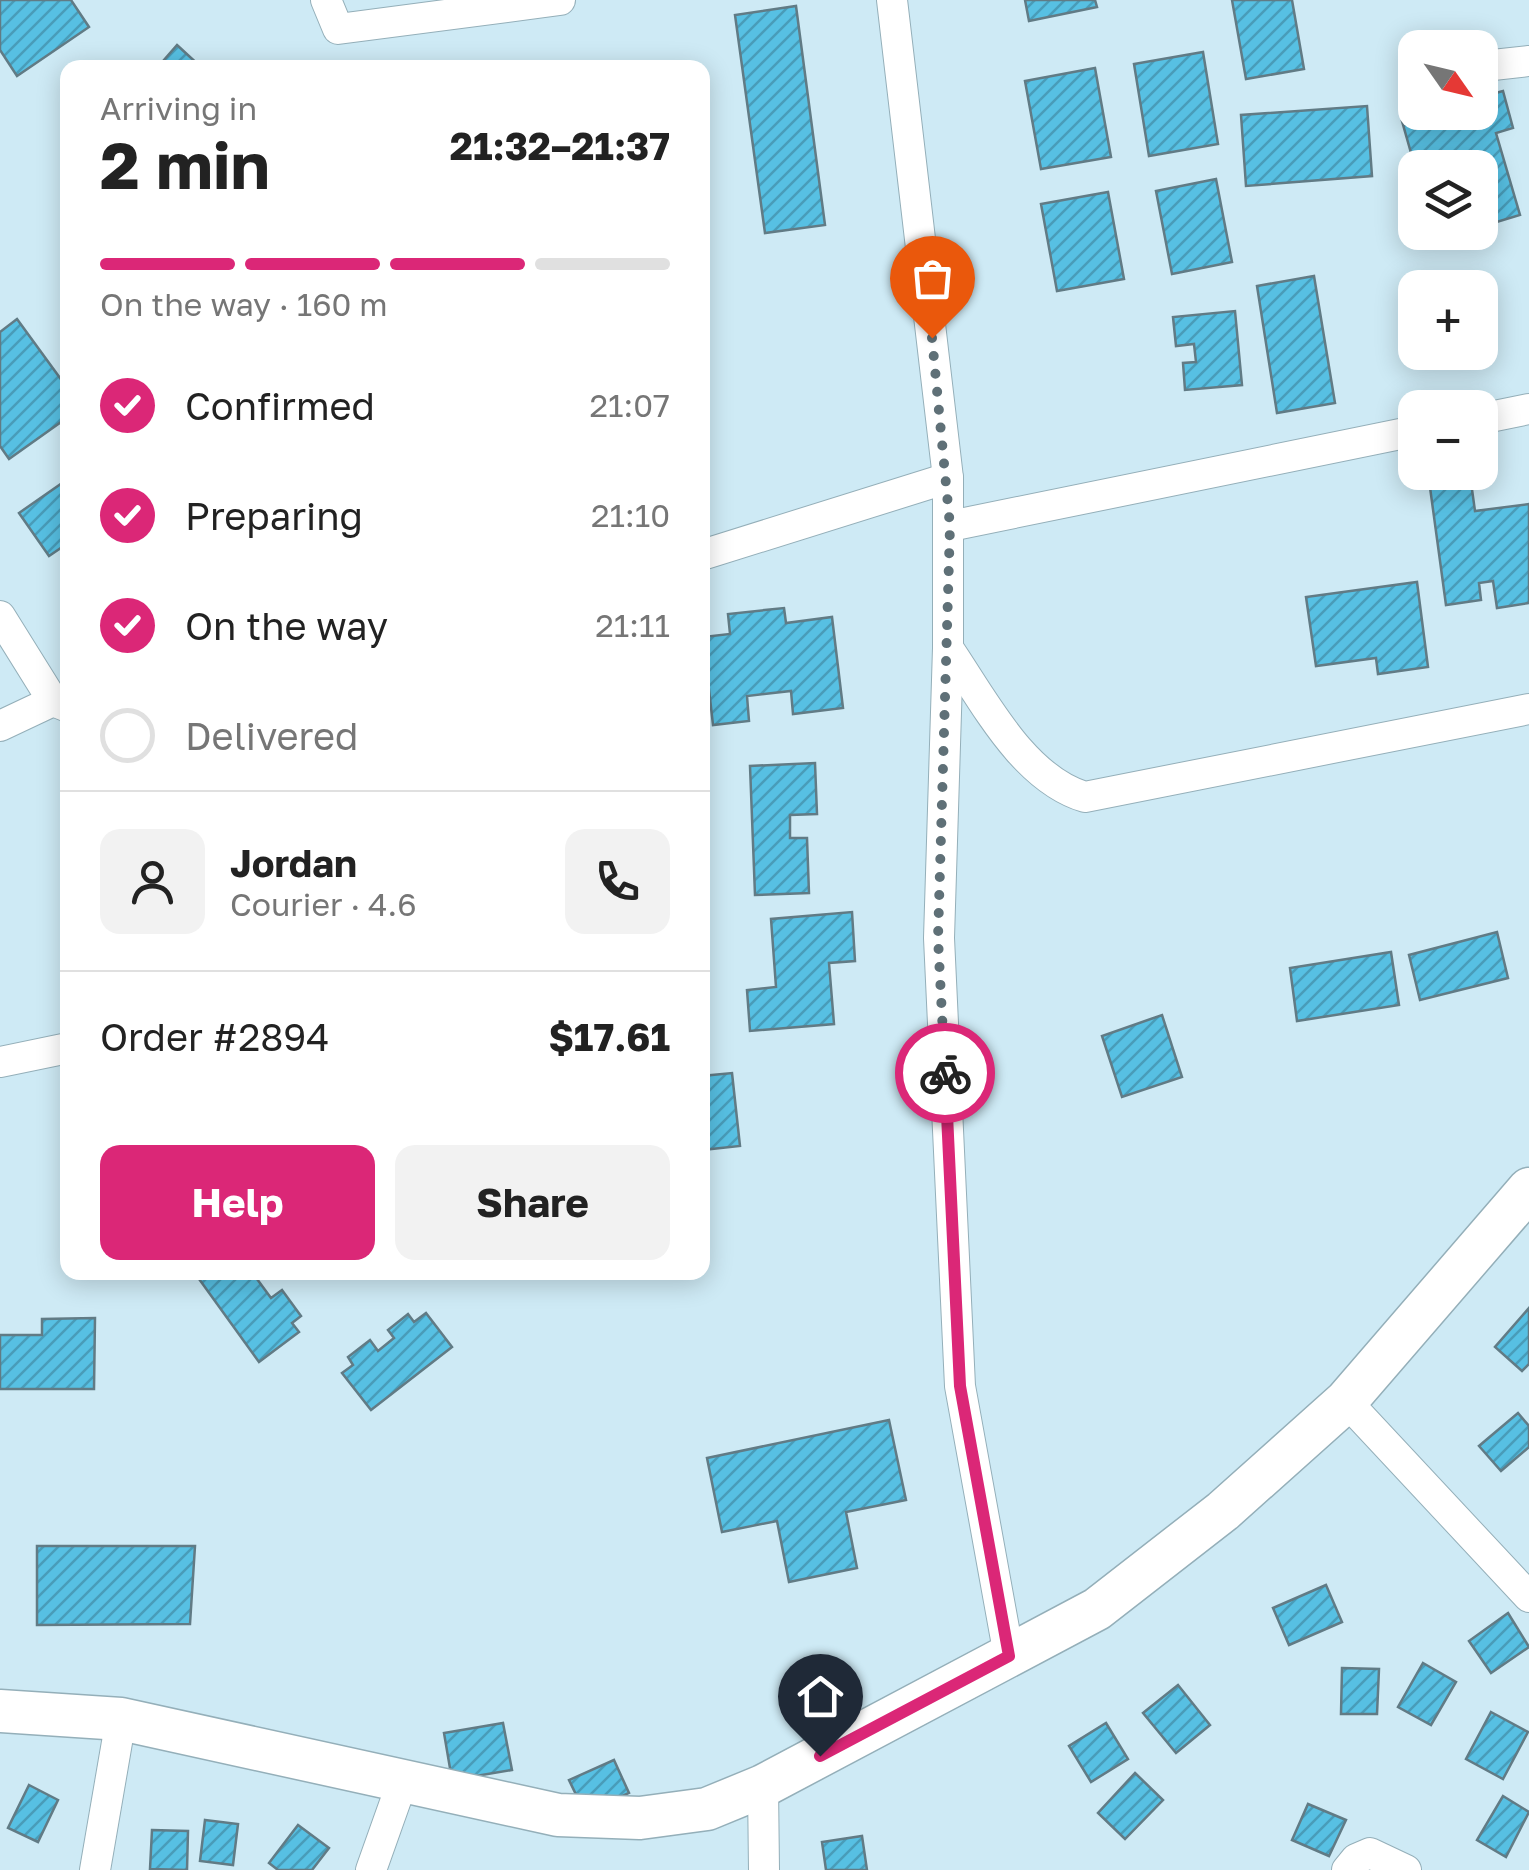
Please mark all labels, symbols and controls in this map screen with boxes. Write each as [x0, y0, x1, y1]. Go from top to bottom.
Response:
north arrow [1398, 30, 1498, 130]
map controls [1398, 30, 1498, 490]
text: Arriving in [100, 89, 257, 127]
text: 21:32–21:37 [450, 123, 670, 168]
text: 2 min [100, 125, 270, 203]
button: layers [1398, 150, 1498, 250]
pin [890, 236, 975, 339]
icon: bag [905, 251, 960, 306]
button: + [1398, 270, 1498, 370]
text: On the way · 160 m [100, 285, 388, 323]
icon: check [100, 378, 155, 433]
text: Confirmed [185, 383, 375, 428]
text: 21:07 [590, 386, 670, 424]
button: − [1398, 390, 1498, 490]
icon: check [100, 488, 155, 543]
text: Preparing [185, 493, 363, 538]
text: 21:10 [591, 496, 670, 534]
icon: check [100, 598, 155, 653]
text: On the way [185, 603, 388, 648]
text: 21:11 [595, 606, 670, 644]
text: Delivered [185, 713, 358, 758]
button: person [100, 829, 205, 934]
button: phone [565, 829, 670, 934]
text: Jordan [230, 840, 357, 885]
text: Courier · 4.6 [230, 885, 417, 923]
text: Order #2894 [100, 1014, 330, 1059]
text: $17.61 [548, 1014, 670, 1059]
courier [895, 1023, 995, 1123]
icon: bike [918, 1046, 973, 1101]
button: Help [100, 1145, 375, 1260]
button: Share [395, 1145, 670, 1260]
pin [778, 1654, 863, 1757]
icon: home [793, 1669, 848, 1724]

